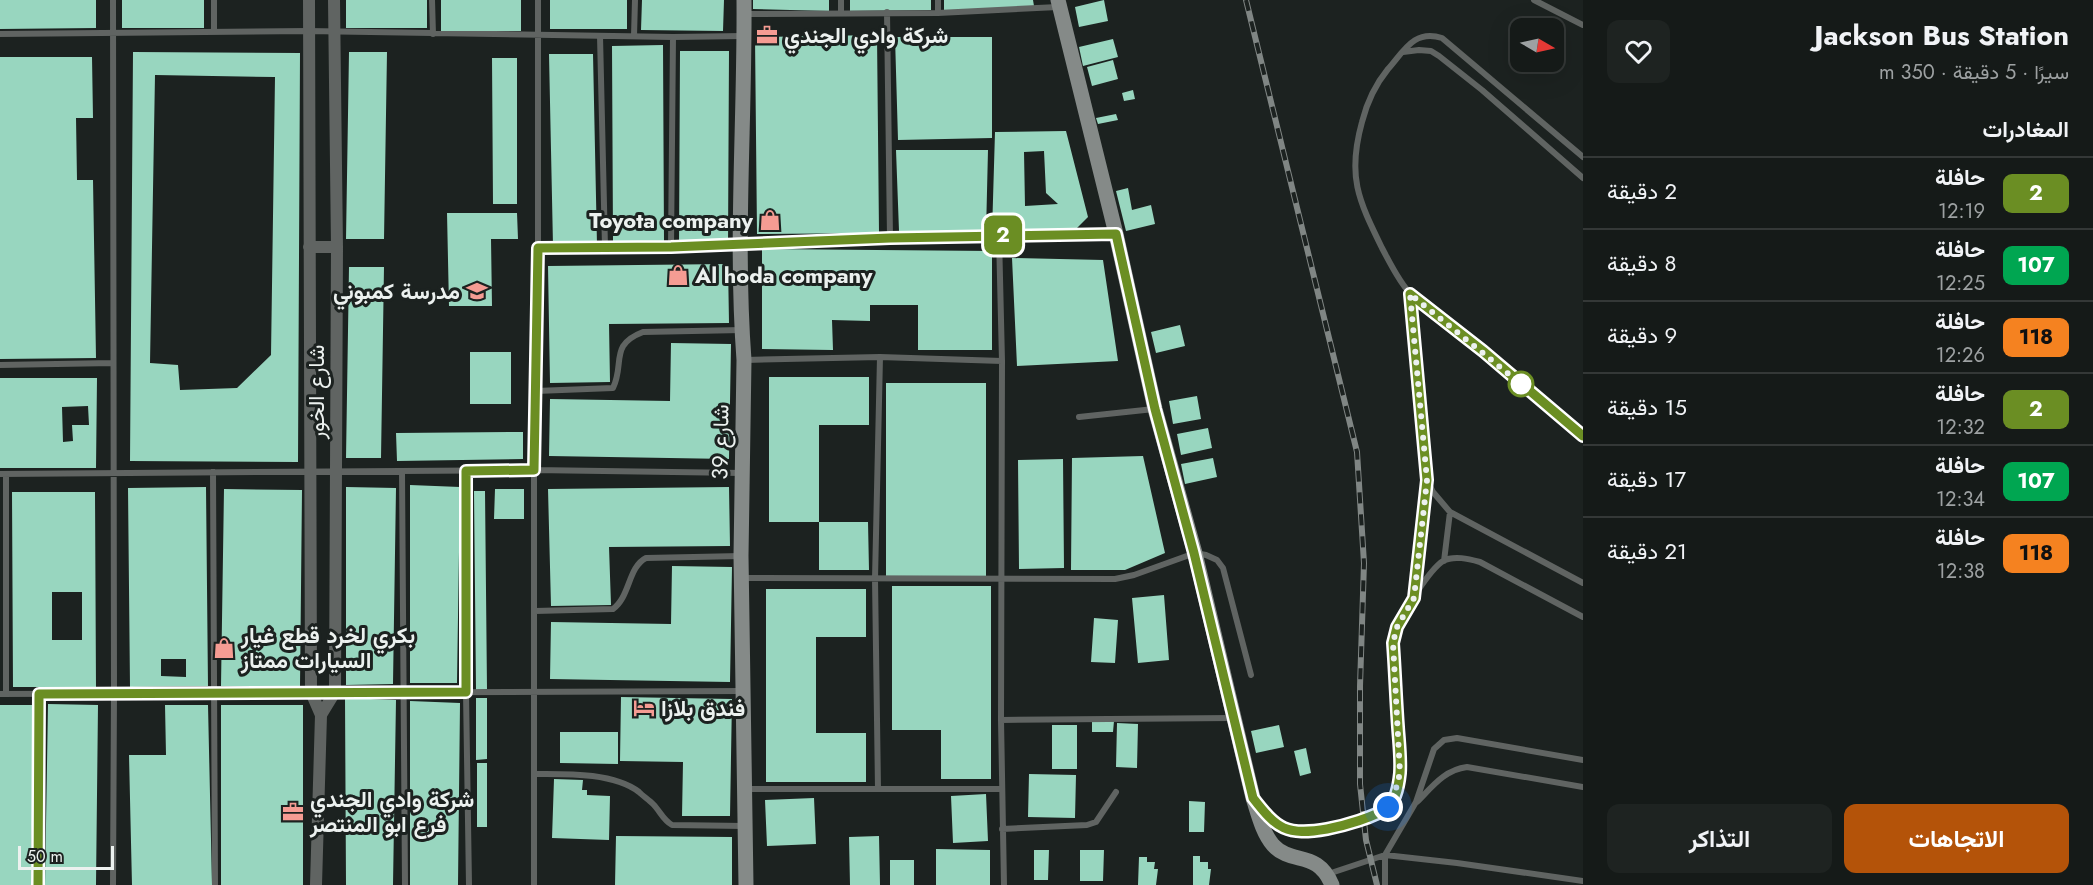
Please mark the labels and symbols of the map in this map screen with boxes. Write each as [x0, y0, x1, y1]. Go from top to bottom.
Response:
north arrow [1510, 18, 1564, 72]
place label: شركة وادي الجندي [784, 19, 948, 54]
office icon: شركة وادي الجندي [755, 23, 779, 47]
place label: Toyota company [589, 204, 754, 236]
shop icon: Toyota company [758, 208, 782, 232]
line badge: 2 [984, 216, 1022, 254]
place label: Al hoda company [694, 259, 873, 291]
shop icon: Al hoda company [666, 263, 690, 287]
place label: مدرسة كمبوني [333, 275, 460, 310]
school or university icon: مدرسة كمبوني [465, 279, 489, 303]
street label: شارع الخور [300, 345, 332, 440]
unlabelled marker [1508, 371, 1534, 397]
street label: شارع 39 [703, 404, 737, 480]
place label: بكري لخرد قطع غيار السيارات ممتاز [240, 619, 415, 676]
shop icon: بكري لخرد قطع غيار السيارات ممتاز [212, 636, 236, 660]
place label: فندق بلازا [661, 692, 745, 724]
hotel icon: فندق بلازا [632, 696, 656, 720]
place label: شركة وادي الجندي فرع ابو المنتصر [309, 783, 474, 840]
your location [1373, 792, 1403, 822]
office icon: شركة وادي الجندي فرع ابو المنتصر [281, 800, 305, 824]
scale bar [18, 843, 114, 870]

